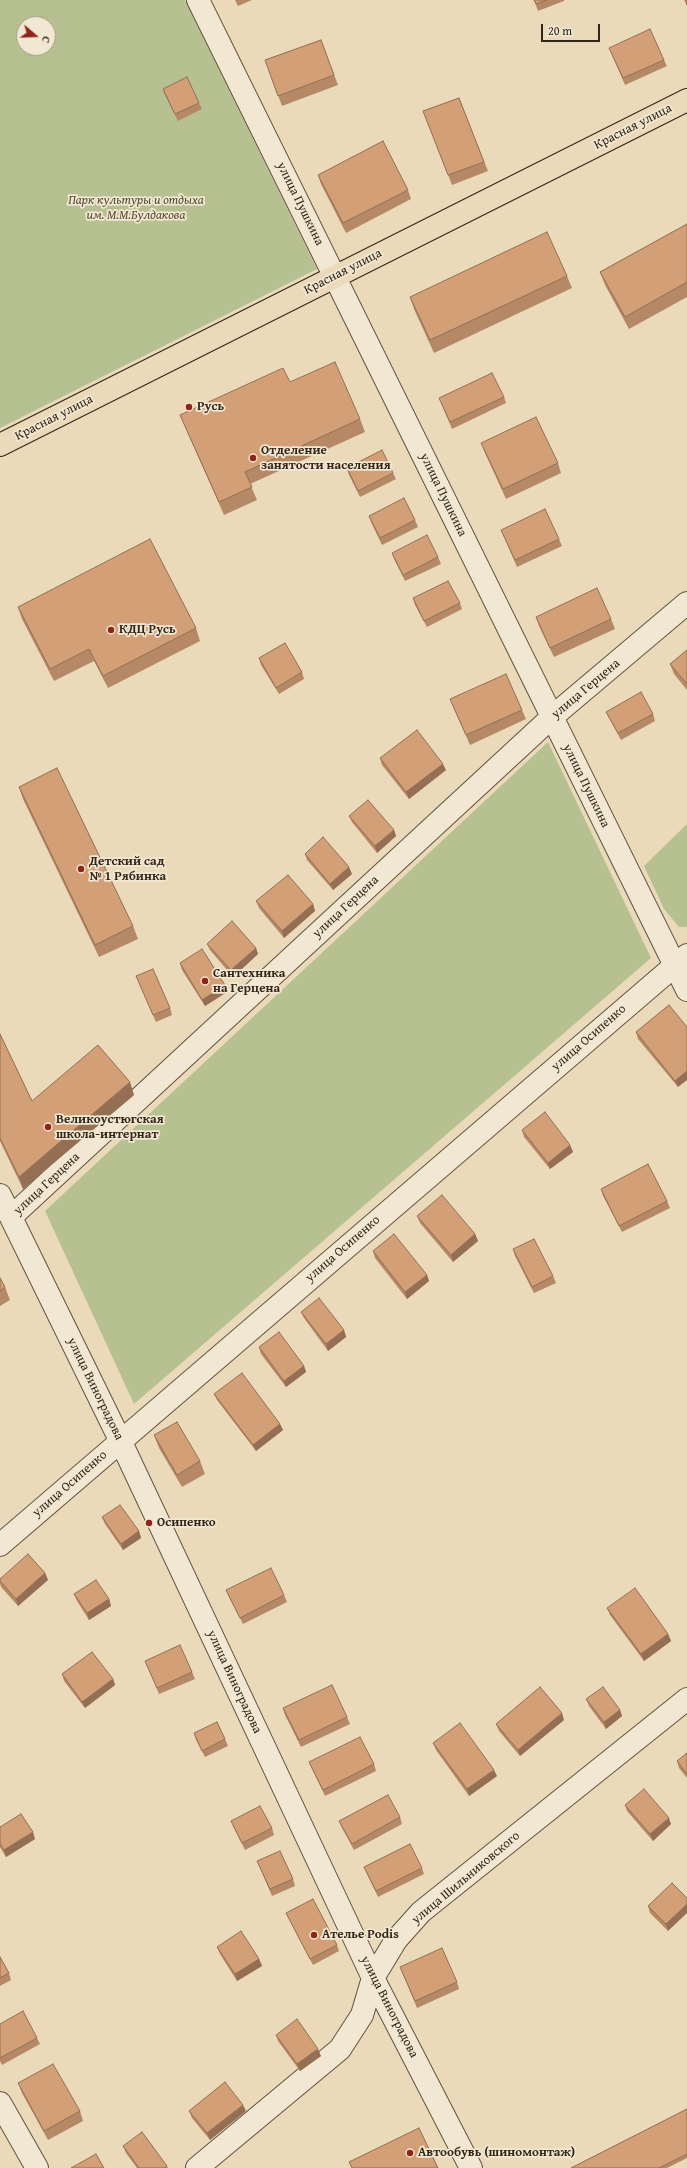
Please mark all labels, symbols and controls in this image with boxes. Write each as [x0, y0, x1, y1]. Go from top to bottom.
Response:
north arrow [16, 16, 56, 56]
scale bar [543, 16, 602, 42]
text: 20 m [548, 22, 572, 39]
text: С [38, 34, 55, 45]
street label: Красная улица [591, 101, 675, 153]
street label: улица Пушкина [273, 160, 327, 248]
park label: Парк культуры и отдыха им. М.М.Булдакова [68, 193, 204, 224]
street label: Красная улица [301, 246, 385, 298]
street label: Красная улица [12, 392, 96, 444]
place label: Русь [197, 399, 224, 415]
marker: Русь [184, 402, 194, 412]
place label: Отделение занятости населения [261, 443, 391, 474]
street label: улица Пушкина [416, 451, 470, 539]
marker: Отделение занятости населения [248, 453, 258, 463]
place label: КДЦ Русь [119, 622, 176, 638]
marker: КДЦ Русь [106, 625, 116, 635]
street label: улица Герцена [549, 656, 623, 722]
street label: улица Пушкина [559, 742, 613, 830]
place label: Детский сад № 1 Рябинка [89, 854, 166, 885]
marker: Детский сад № 1 Рябинка [76, 864, 86, 874]
street label: улица Герцена [310, 872, 382, 942]
place label: Сантехника на Герцена [213, 966, 285, 997]
marker: Сантехника на Герцена [200, 976, 210, 986]
street label: улица Осипенко [549, 1001, 629, 1075]
place label: Великоустюгская школа-интернат [56, 1112, 164, 1143]
marker: Великоустюгская школа-интернат [43, 1122, 53, 1132]
street label: улица Герцена [11, 1149, 83, 1219]
street label: улица Осипенко [303, 1212, 383, 1286]
street label: улица Виноградова [63, 1335, 127, 1443]
street label: улица Осипенко [30, 1447, 110, 1521]
place label: Осипенко [157, 1515, 216, 1531]
marker: Осипенко [144, 1518, 154, 1528]
street label: улица Виноградова [203, 1628, 265, 1736]
street label: улица Шильниковского [409, 1828, 523, 1928]
place label: Ателье Podis [322, 1927, 399, 1943]
marker: Ателье Podis [309, 1930, 319, 1940]
street label: улица Виноградова [357, 1953, 421, 2061]
place label: Автообувь (шиномонтаж) [418, 2145, 575, 2161]
marker: Автообувь (шиномонтаж) [405, 2148, 415, 2158]

